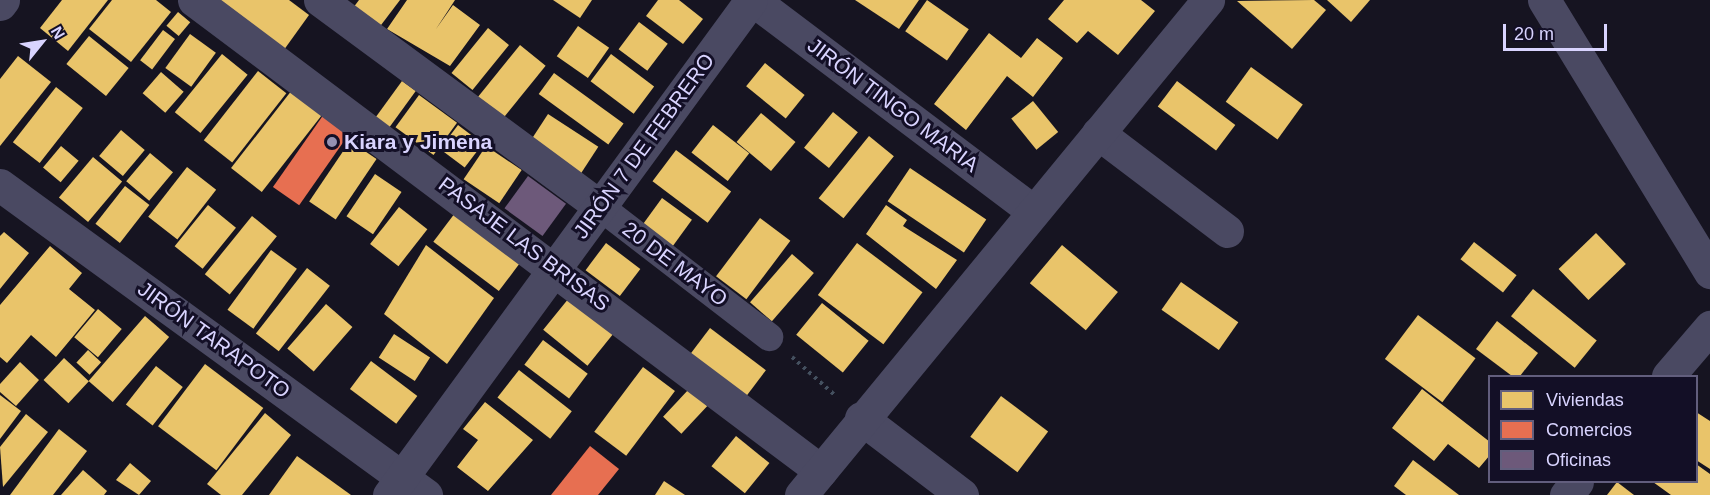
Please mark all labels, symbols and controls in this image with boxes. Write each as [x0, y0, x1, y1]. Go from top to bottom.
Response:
north arrow [12, 12, 72, 72]
scale bar [1506, 12, 1610, 50]
text: N [48, 23, 68, 42]
text: 20 m [1514, 24, 1554, 44]
street label: JIRÓN TINGO MARIA [802, 32, 984, 178]
street label: JIRÓN 7 DE FEBRERO [568, 48, 720, 244]
place label: Kiara y Jimena [344, 129, 492, 155]
marker: Kiara y Jimena [325, 135, 339, 149]
street label: PASAJE LAS BRISAS [434, 172, 614, 316]
street label: 20 DE MAYO [618, 216, 732, 312]
street label: JIRÓN TARAPOTO [133, 276, 295, 404]
legend [1488, 375, 1698, 483]
text: Viviendas [1546, 390, 1624, 410]
text: Comercios [1546, 420, 1632, 440]
text: Oficinas [1546, 450, 1611, 470]

